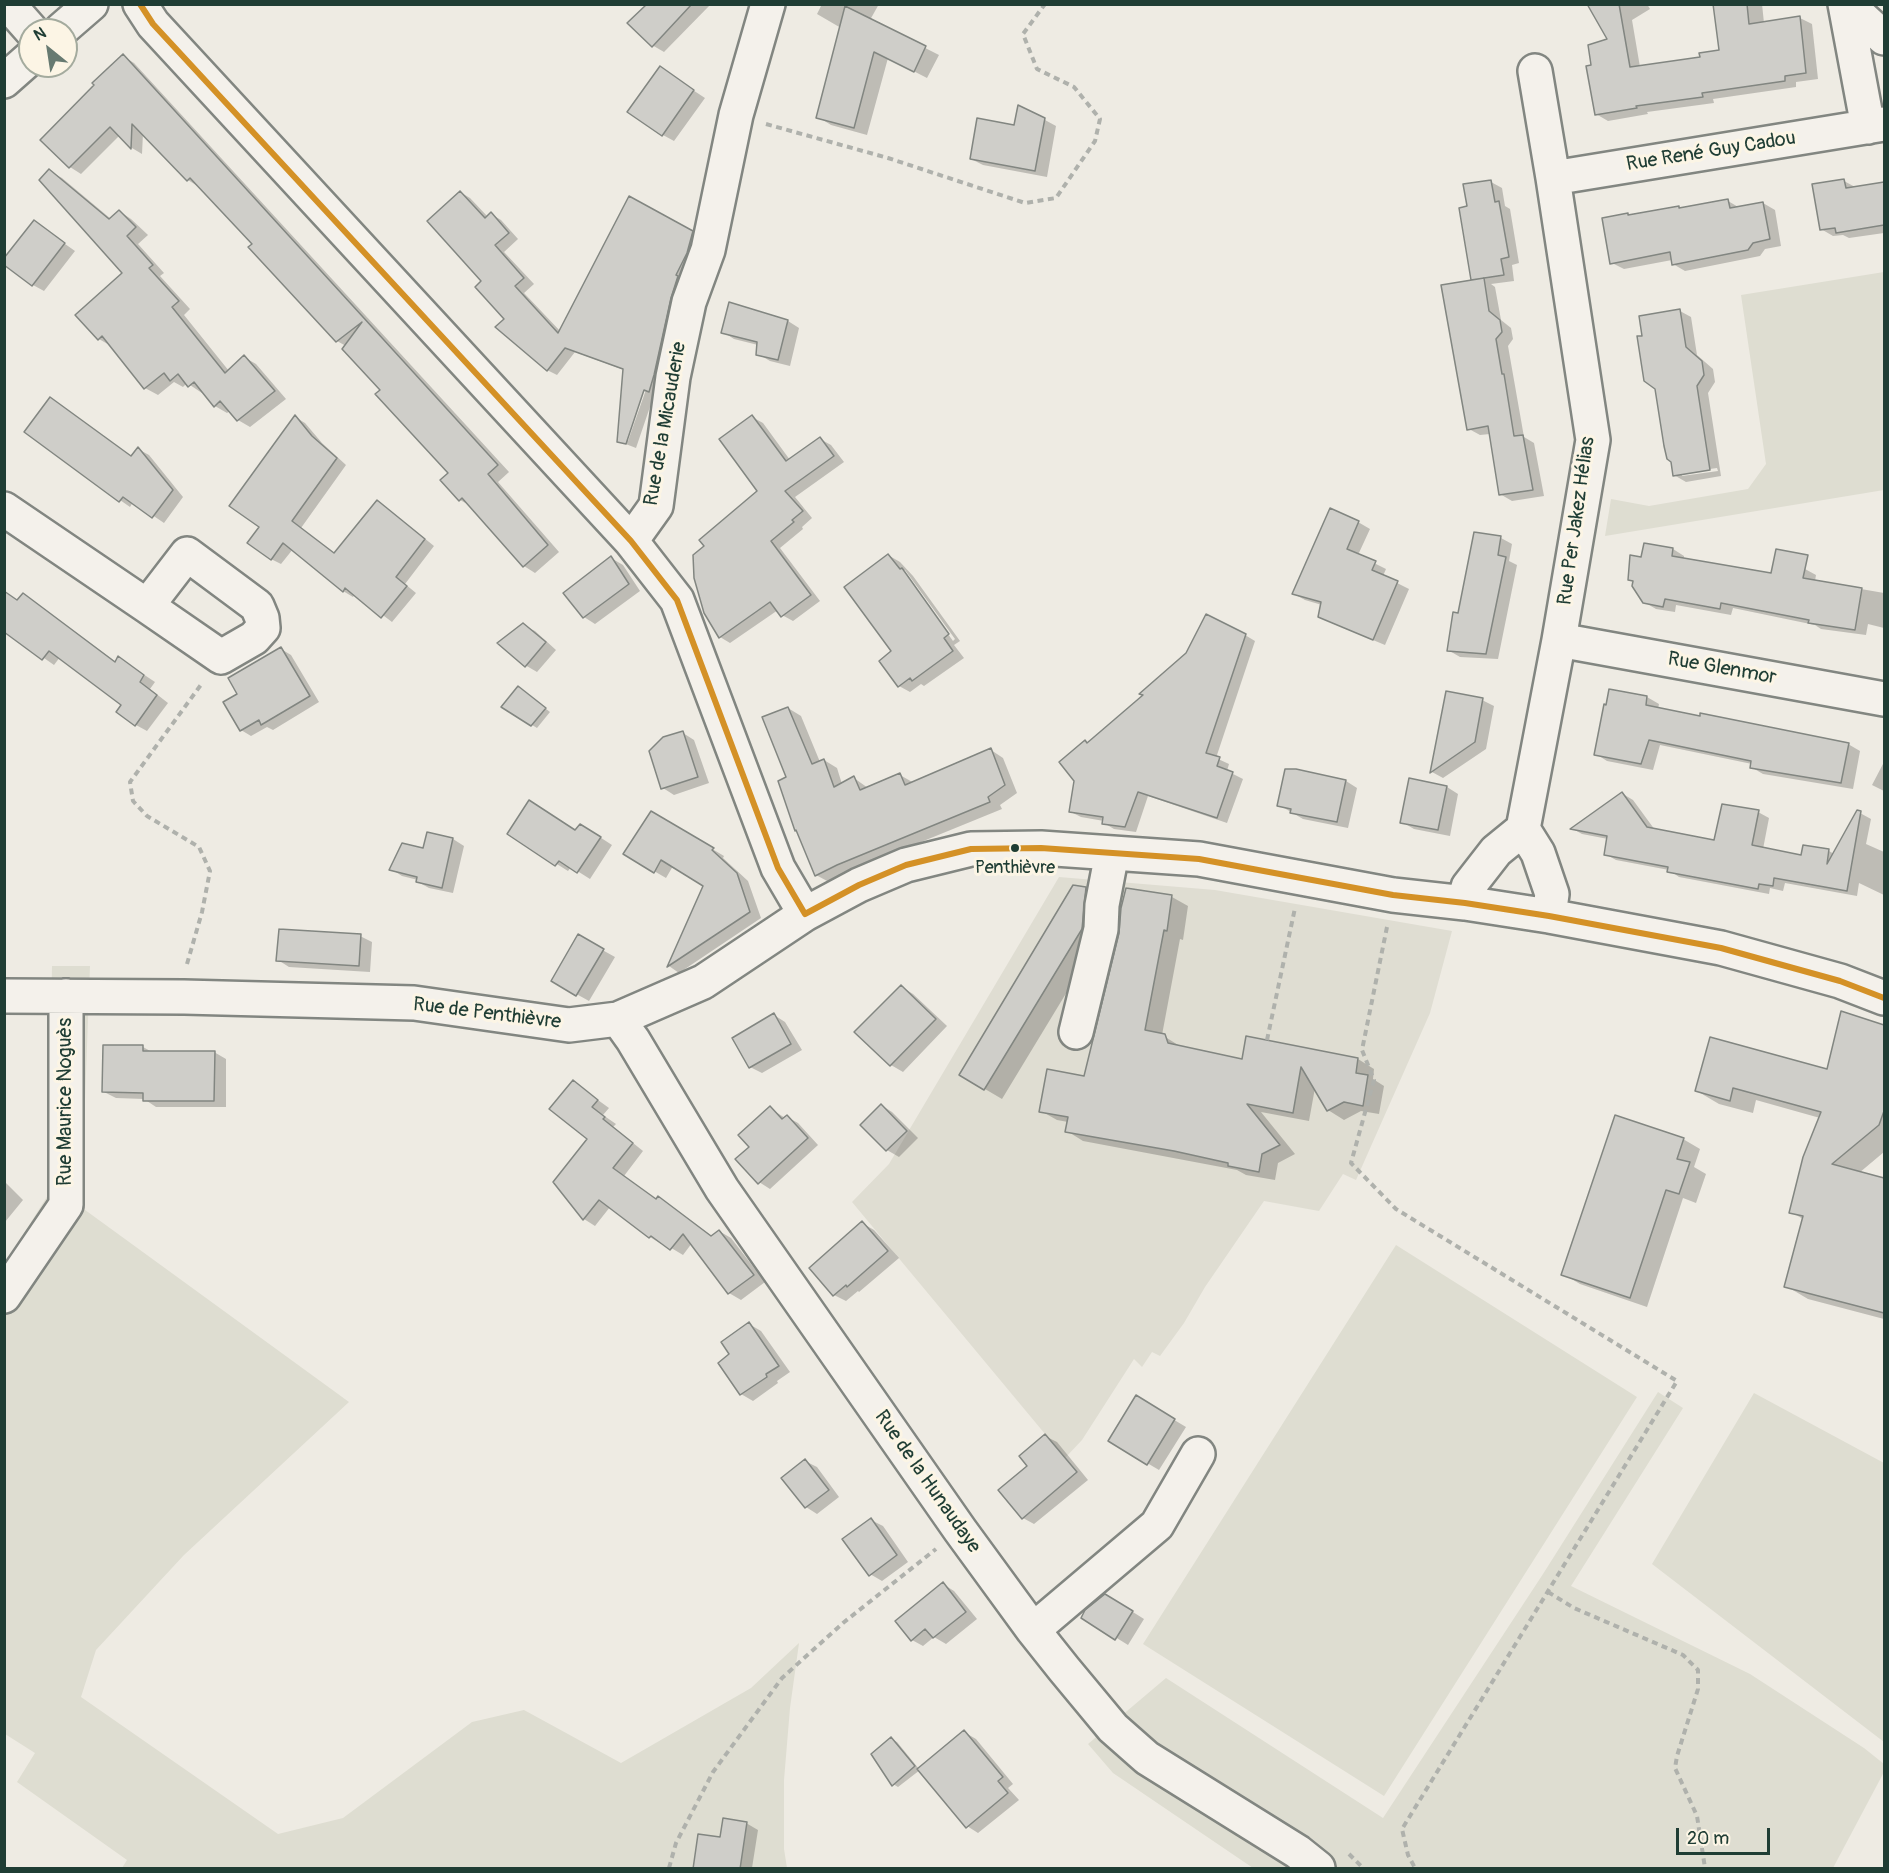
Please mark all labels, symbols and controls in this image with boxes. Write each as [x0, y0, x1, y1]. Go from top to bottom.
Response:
north arrow [18, 18, 78, 78]
text: N [30, 23, 50, 46]
street label: Rue René Guy Cadou [1625, 127, 1797, 177]
street label: Rue de la Micauderie [640, 340, 692, 508]
street label: Rue Per Jakez Hélias [1553, 435, 1601, 607]
street label: Rue Glenmor [1666, 648, 1778, 690]
marker: Penthièvre [1009, 842, 1021, 854]
place label: Penthièvre [975, 857, 1055, 879]
street label: Rue de Penthièvre [412, 993, 562, 1035]
street label: Rue Maurice Noguès [54, 1018, 78, 1186]
street label: Rue de la Hunaudaye [869, 1406, 985, 1558]
scale bar [1679, 1816, 1774, 1854]
text: 20 m [1687, 1827, 1729, 1850]

